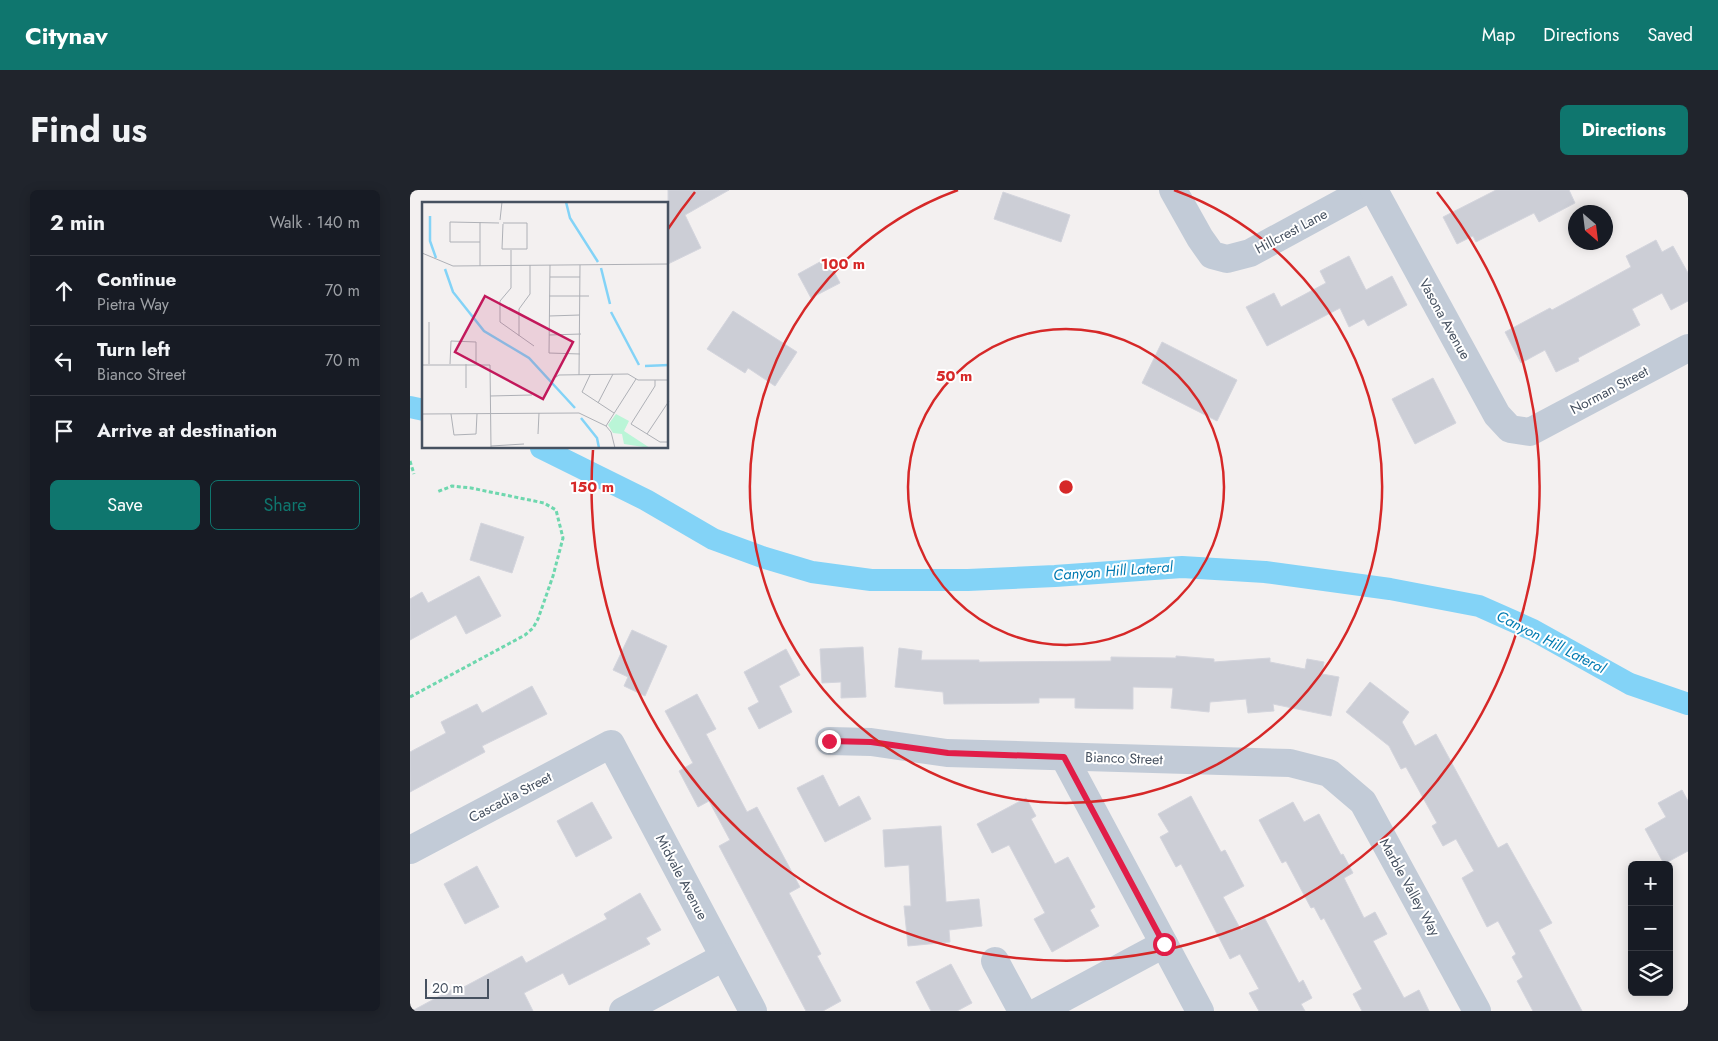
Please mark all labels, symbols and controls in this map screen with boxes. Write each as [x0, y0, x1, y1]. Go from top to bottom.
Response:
text: Citynav [25, 18, 108, 53]
text: Map [1482, 22, 1515, 48]
text: Directions [1543, 22, 1619, 48]
text: Saved [1647, 22, 1693, 48]
text: Find us [30, 105, 147, 155]
button: Directions [1560, 105, 1688, 155]
inset map [422, 202, 669, 449]
street label: Hillcrest Lane [1251, 204, 1331, 258]
north arrow [1568, 205, 1613, 250]
text: 2 min [50, 208, 105, 238]
text: Walk · 140 m [270, 211, 360, 234]
text: 100 m [821, 253, 865, 275]
text: Continue [97, 266, 176, 293]
street label: Vasona Avenue [1414, 275, 1476, 363]
icon: ahead [50, 277, 78, 305]
text: 70 m [325, 279, 360, 302]
text: Pietra Way [97, 293, 169, 316]
text: Turn left [97, 336, 170, 363]
icon: left [50, 347, 78, 375]
text: 70 m [325, 349, 360, 372]
street label: Norman Street [1566, 361, 1652, 419]
text: Bianco Street [97, 363, 186, 386]
text: 50 m [936, 365, 972, 387]
icon: arrive [50, 417, 78, 445]
text: Arrive at destination [97, 417, 277, 444]
text: 150 m [570, 476, 614, 498]
centre of rings [1057, 478, 1075, 496]
button: Save [50, 480, 200, 530]
button: Share [210, 480, 360, 530]
water label: Canyon Hill Lateral [1052, 556, 1174, 586]
water label: Canyon Hill Lateral [1493, 605, 1610, 679]
route end [818, 730, 841, 753]
street label: Bianco Street [1085, 747, 1164, 769]
street label: Cascadia Street [465, 766, 556, 827]
street label: Midvale Avenue [651, 831, 713, 923]
street label: Marble Valley Way [1375, 834, 1446, 940]
map controls [1628, 861, 1673, 996]
button: + [1628, 861, 1673, 906]
button: − [1628, 906, 1673, 951]
route start [1153, 933, 1176, 956]
button: layers [1628, 951, 1673, 996]
scale bar [425, 976, 489, 999]
text: 20 m [432, 978, 464, 998]

